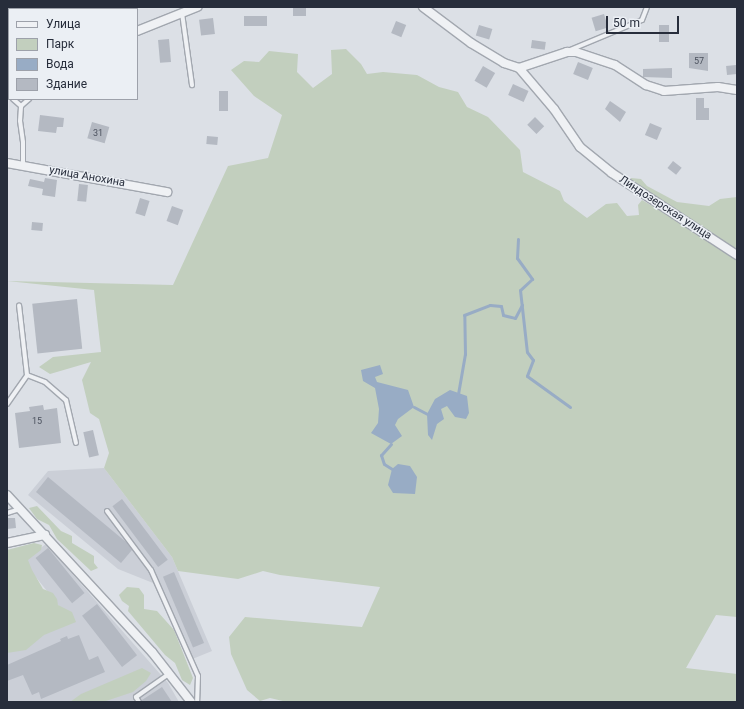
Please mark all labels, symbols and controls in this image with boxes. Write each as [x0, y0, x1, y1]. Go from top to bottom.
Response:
legend [8, 8, 138, 100]
scale bar [608, 8, 681, 34]
text: 50 m [613, 16, 640, 30]
text: Улица [46, 17, 81, 31]
text: Парк [46, 37, 74, 51]
house number: 57 [694, 56, 704, 66]
text: Вода [46, 57, 74, 71]
text: Здание [46, 77, 87, 91]
house number: 31 [93, 128, 103, 138]
street label: улица Анохина [48, 164, 126, 190]
street label: Линдозерская улица [616, 173, 714, 243]
house number: 15 [32, 416, 42, 426]

